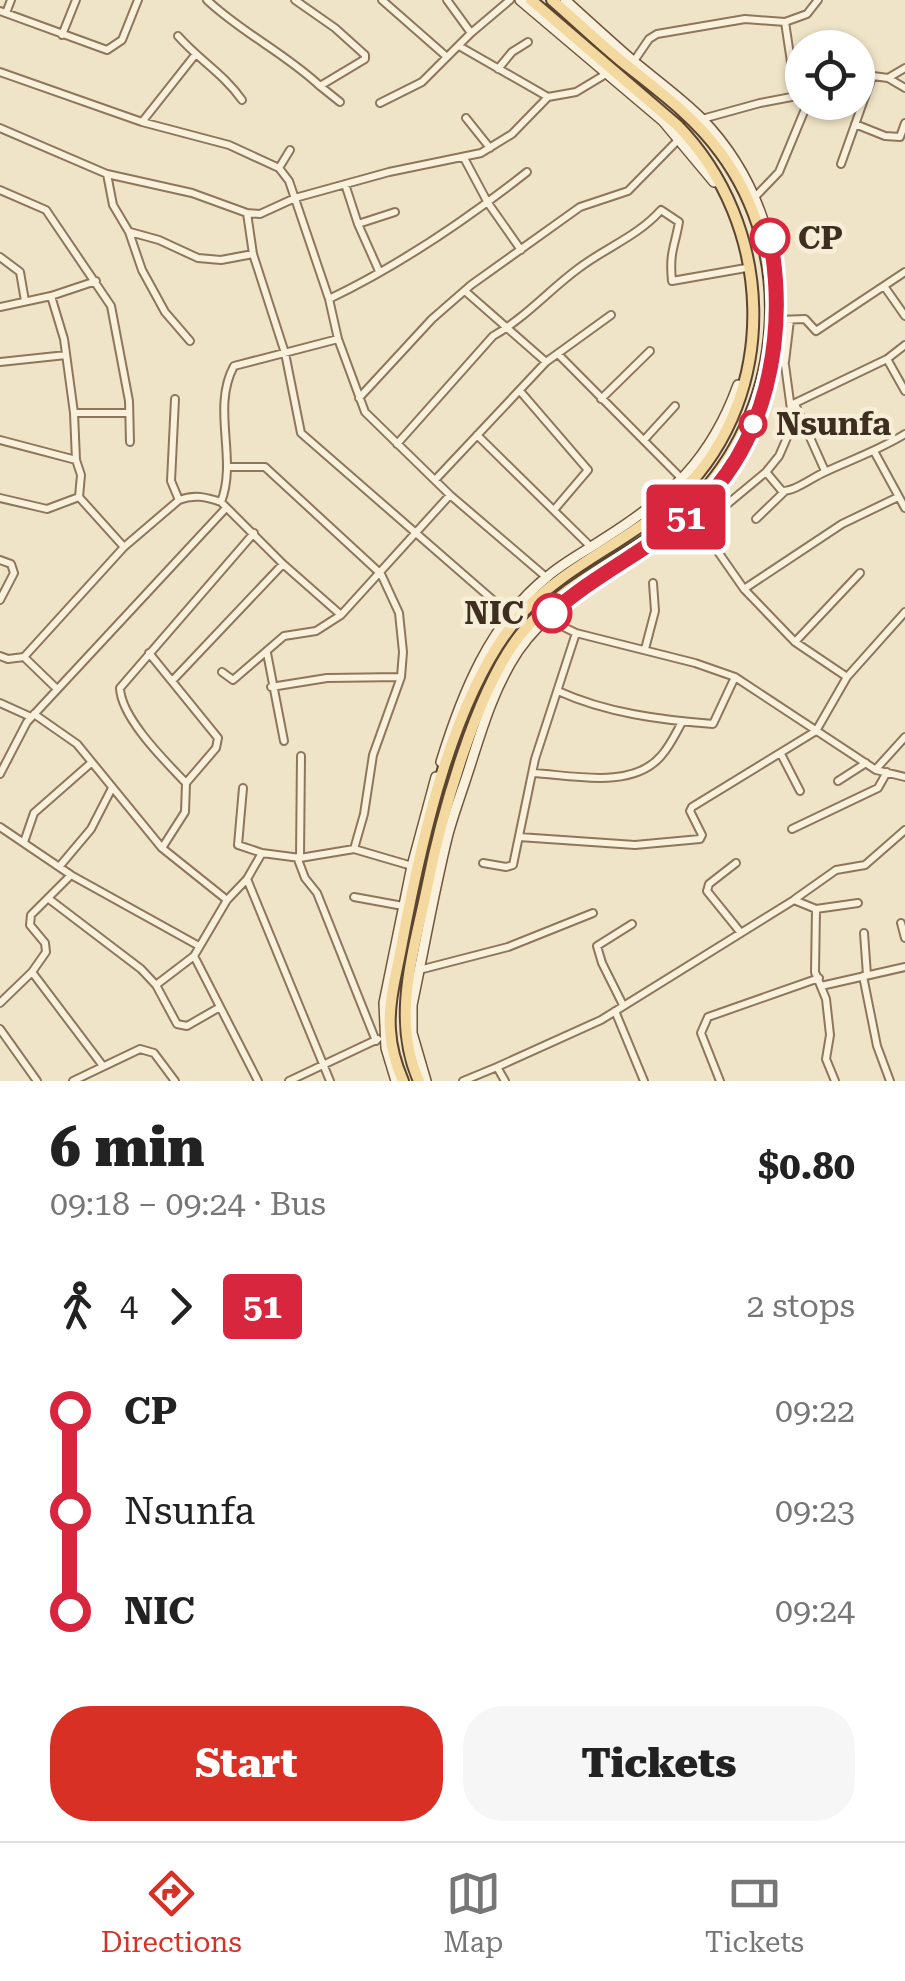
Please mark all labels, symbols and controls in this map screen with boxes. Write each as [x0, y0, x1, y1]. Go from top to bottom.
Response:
map controls [785, 30, 875, 120]
button: locate [785, 30, 875, 120]
marker: CP [751, 219, 789, 257]
place label: CP [798, 219, 843, 257]
place label: Nsunfa [776, 405, 891, 443]
marker: Nsunfa [740, 411, 766, 437]
line badge: 51 [641, 484, 731, 550]
text: 51 [666, 497, 706, 538]
place label: NIC [464, 594, 524, 632]
marker: NIC [533, 594, 571, 632]
text: 6 min [50, 1115, 205, 1179]
text: $0.80 [758, 1144, 855, 1188]
text: 09:18 – 09:24 · Bus [50, 1185, 326, 1223]
icon: walk [50, 1279, 105, 1334]
icon: forward [153, 1279, 208, 1334]
text: 51 [243, 1286, 282, 1327]
text: 4 [120, 1287, 138, 1325]
text: 2 stops [746, 1287, 855, 1325]
text: CP [124, 1389, 177, 1433]
text: 09:22 [775, 1392, 855, 1430]
text: Nsunfa [124, 1489, 255, 1533]
text: 09:23 [775, 1492, 855, 1530]
text: NIC [124, 1589, 195, 1633]
text: 09:24 [775, 1592, 855, 1630]
button: Start [50, 1706, 443, 1821]
button: Tickets [463, 1706, 855, 1821]
tab: Directions [101, 1866, 242, 1959]
tab: Map [443, 1866, 503, 1959]
tab: Tickets [705, 1866, 804, 1959]

